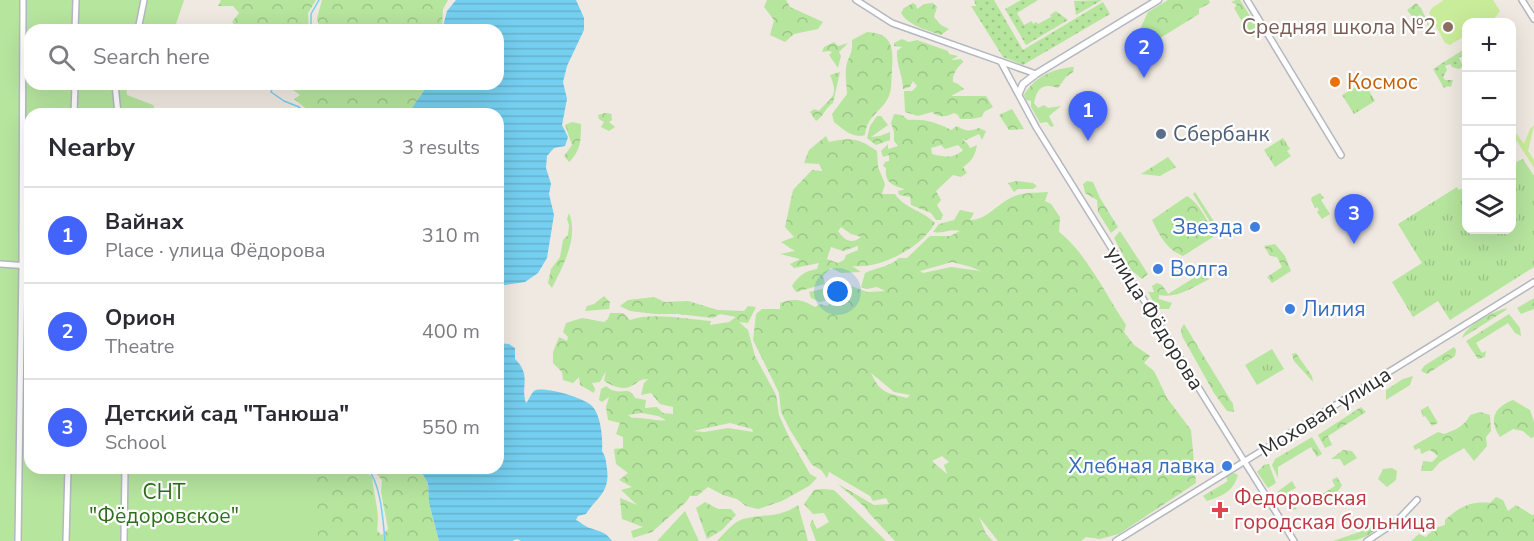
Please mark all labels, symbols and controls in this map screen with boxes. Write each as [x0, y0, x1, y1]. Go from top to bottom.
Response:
place label: Средняя школа №2 [1242, 13, 1436, 41]
map controls [1462, 18, 1516, 234]
button: + [1462, 18, 1516, 72]
marker: Средняя школа №2 [1441, 20, 1455, 34]
search box [24, 24, 504, 90]
pin: 2 [1124, 28, 1164, 78]
icon: search [45, 41, 78, 74]
text: Search here [93, 42, 210, 72]
place label: Космос [1347, 68, 1418, 96]
button: − [1462, 72, 1516, 126]
marker: Космос [1328, 75, 1342, 89]
pin: 1 [1068, 92, 1108, 141]
place label: Сбербанк [1173, 120, 1270, 148]
button: locate [1462, 126, 1516, 180]
marker: Сбербанк [1154, 127, 1168, 141]
text: Nearby [48, 130, 135, 165]
text: 3 results [402, 134, 480, 161]
button: layers [1462, 180, 1516, 234]
pin: 3 [1334, 194, 1374, 244]
text: Вайнах [105, 207, 184, 237]
place label: Звезда [1172, 213, 1243, 241]
marker: Звезда [1248, 220, 1262, 234]
text: 1 [62, 222, 74, 249]
text: 310 m [422, 222, 480, 249]
text: Place · улица Фёдорова [105, 237, 325, 264]
street label: улица Фёдорова [1100, 241, 1210, 395]
place label: Волга [1170, 255, 1228, 283]
marker: Волга [1151, 262, 1165, 276]
your location [823, 277, 852, 306]
place label: Лилия [1302, 295, 1365, 323]
marker: Лилия [1283, 302, 1297, 316]
text: Орион [105, 303, 175, 333]
text: 2 [62, 318, 74, 345]
text: 400 m [422, 318, 480, 345]
text: Theatre [105, 333, 174, 360]
street label: Моховая улица [1254, 360, 1396, 464]
text: Детский сад "Танюша" [105, 399, 349, 429]
text: 3 [62, 414, 74, 441]
text: 550 m [422, 414, 480, 441]
text: School [105, 429, 166, 456]
place label: Хлебная лавка [1068, 452, 1215, 480]
marker: Хлебная лавка [1220, 459, 1234, 473]
park label: СНТ "Фёдоровское" [89, 478, 239, 530]
place label: Федоровская городская больница [1234, 484, 1436, 536]
marker: Федоровская городская больница [1211, 501, 1229, 519]

